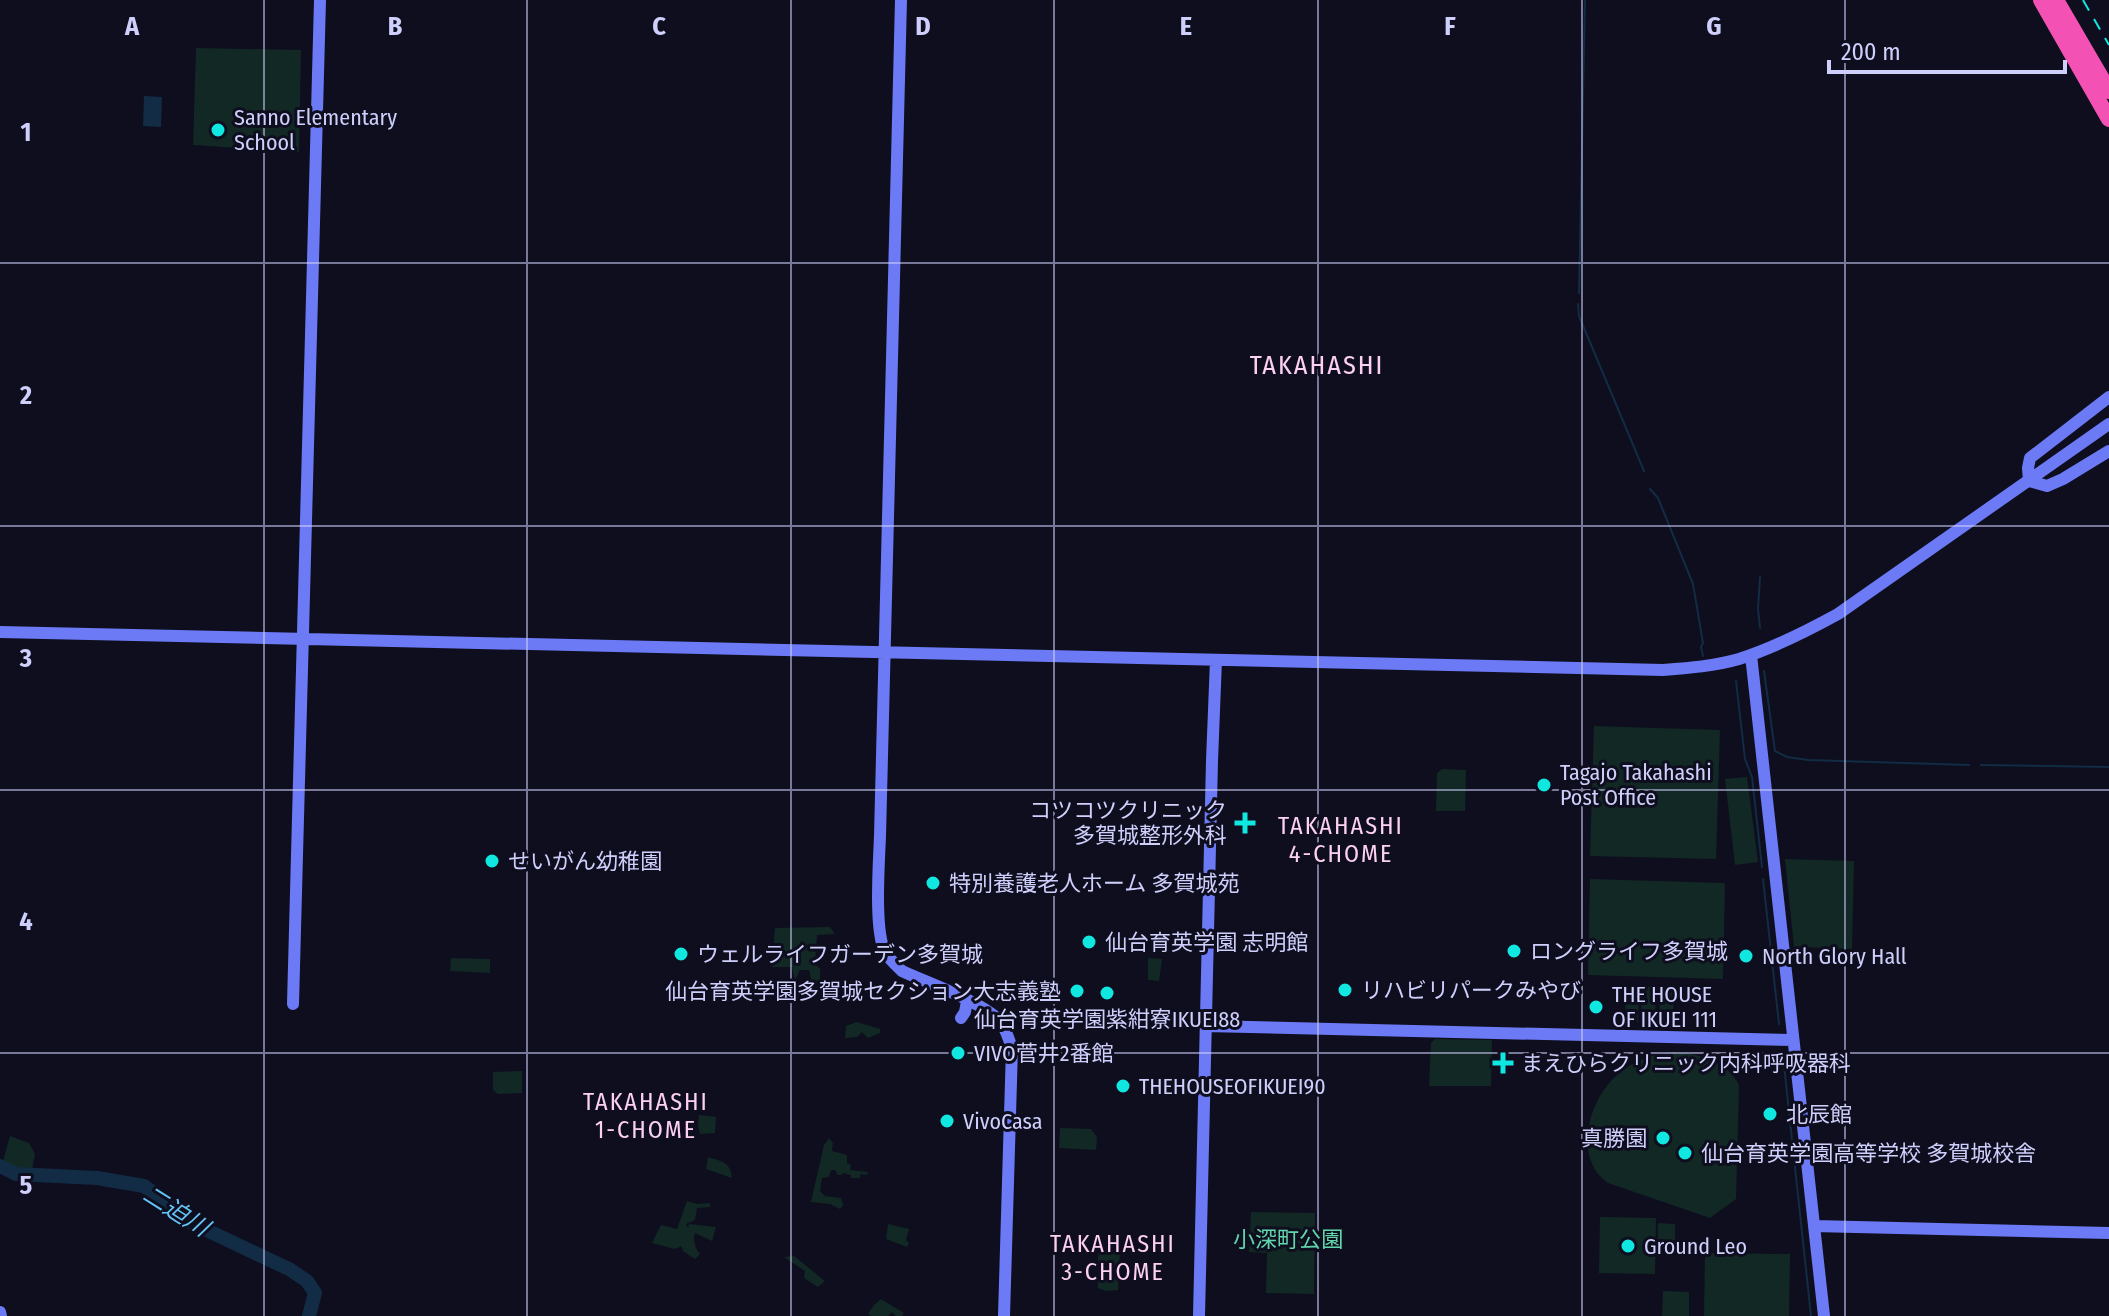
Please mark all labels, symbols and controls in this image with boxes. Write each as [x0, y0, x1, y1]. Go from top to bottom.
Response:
text: A [124, 11, 140, 42]
text: B [388, 11, 403, 42]
text: C [652, 11, 666, 42]
text: D [915, 11, 931, 42]
text: E [1180, 11, 1192, 42]
text: F [1444, 11, 1456, 42]
text: G [1706, 11, 1722, 42]
scale bar [1829, 24, 2065, 74]
text: 200 m [1841, 38, 1901, 66]
place label: Sanno Elementary School [234, 104, 397, 156]
text: 1 [21, 117, 32, 148]
marker: Sanno Elementary School [209, 121, 227, 139]
district label: TAKAHASHI [1250, 350, 1384, 381]
text: 2 [19, 380, 32, 411]
text: 3 [19, 643, 32, 674]
place label: Tagajo Takahashi Post Office [1560, 759, 1712, 811]
marker: Tagajo Takahashi Post Office [1535, 776, 1553, 794]
place label: コツコツクリニック 多賀城整形外科 [1029, 797, 1227, 849]
marker: コツコツクリニック 多賀城整形外科 [1234, 812, 1256, 834]
district label: TAKAHASHI 4-CHOME [1278, 812, 1404, 868]
place label: せいがん幼稚園 [508, 848, 662, 875]
marker: せいがん幼稚園 [483, 852, 501, 870]
place label: 特別養護老人ホーム 多賀城苑 [949, 870, 1240, 897]
marker: 特別養護老人ホーム 多賀城苑 [924, 874, 942, 892]
text: 4 [19, 906, 33, 937]
place label: 仙台育英学園 志明館 [1105, 929, 1308, 956]
marker: 仙台育英学園 志明館 [1080, 933, 1098, 951]
place label: ロングライフ多賀城 [1530, 938, 1728, 965]
place label: ウェルライフガーデン多賀城 [697, 941, 983, 968]
marker: ロングライフ多賀城 [1505, 942, 1523, 960]
place label: North Glory Hall [1762, 943, 1907, 970]
marker: ウェルライフガーデン多賀城 [672, 945, 690, 963]
marker: North Glory Hall [1737, 947, 1755, 965]
place label: リハビリパークみやび [1361, 977, 1581, 1004]
place label: 仙台育英学園多賀城セクション大志義塾 [665, 978, 1061, 1005]
marker: リハビリパークみやび [1336, 981, 1354, 999]
place label: THE HOUSE OF IKUEI 111 [1612, 981, 1717, 1033]
marker: 仙台育英学園多賀城セクション大志義塾 [1068, 982, 1086, 1000]
marker: 仙台育英学園紫紺寮IKUEI88 [1098, 984, 1116, 1002]
marker: THE HOUSE OF IKUEI 111 [1587, 998, 1605, 1016]
place label: 仙台育英学園紫紺寮IKUEI88 [974, 1006, 1240, 1033]
place label: VIVO菅井2番館 [974, 1040, 1114, 1067]
marker: VIVO菅井2番館 [949, 1044, 967, 1062]
place label: まえひらクリニック内科呼吸器科 [1521, 1050, 1851, 1077]
marker: まえひらクリニック内科呼吸器科 [1492, 1052, 1514, 1074]
place label: THEHOUSEOFIKUEI90 [1139, 1073, 1326, 1100]
marker: THEHOUSEOFIKUEI90 [1114, 1077, 1132, 1095]
district label: TAKAHASHI 1-CHOME [583, 1088, 709, 1144]
place label: 北辰館 [1786, 1101, 1852, 1128]
marker: 北辰館 [1761, 1105, 1779, 1123]
place label: VivoCasa [963, 1108, 1043, 1135]
marker: VivoCasa [938, 1112, 956, 1130]
place label: 真勝園 [1581, 1125, 1647, 1152]
marker: 真勝園 [1654, 1129, 1672, 1147]
place label: 仙台育英学園高等学校 多賀城校舎 [1701, 1140, 2036, 1167]
marker: 仙台育英学園高等学校 多賀城校舎 [1676, 1144, 1694, 1162]
text: 5 [20, 1170, 33, 1201]
water label: 二迫川 [138, 1180, 216, 1244]
park label: 小深町公園 [1233, 1226, 1343, 1253]
district label: TAKAHASHI 3-CHOME [1050, 1230, 1176, 1286]
place label: Ground Leo [1644, 1233, 1747, 1260]
marker: Ground Leo [1619, 1237, 1637, 1255]

